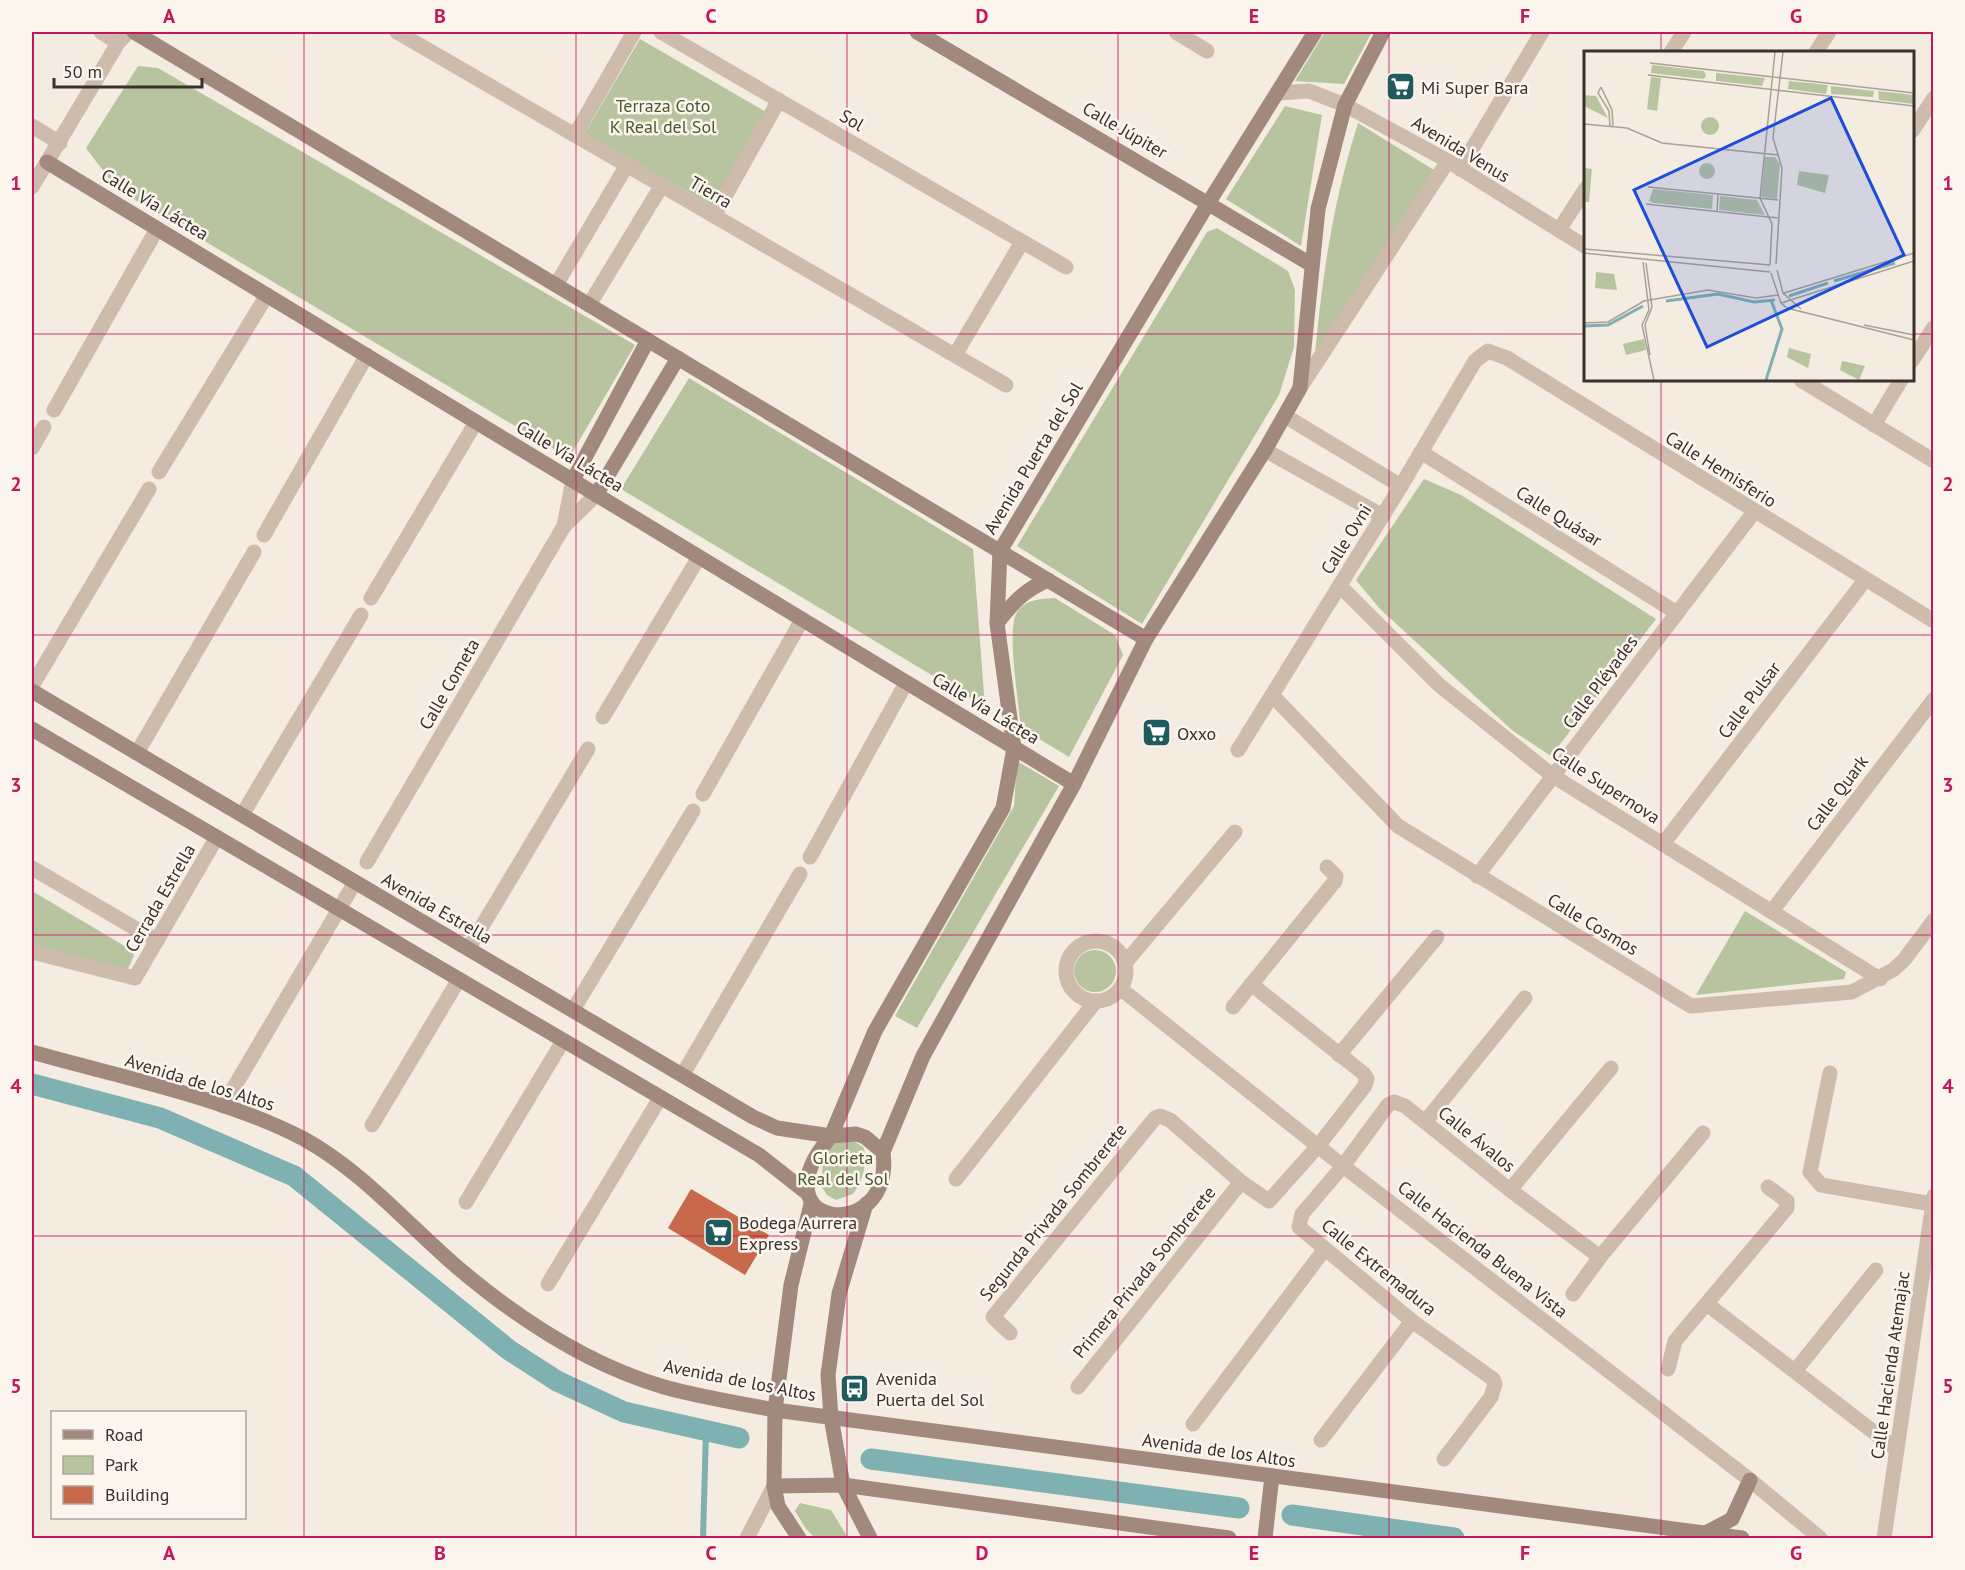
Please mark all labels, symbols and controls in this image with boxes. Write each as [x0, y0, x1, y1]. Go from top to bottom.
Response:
text: A [163, 3, 176, 29]
text: B [434, 3, 446, 29]
text: C [705, 3, 717, 29]
text: D [976, 3, 989, 29]
text: E [1249, 3, 1259, 29]
text: F [1520, 3, 1530, 29]
text: G [1790, 3, 1802, 29]
scale bar [54, 51, 202, 89]
inset map [1584, 51, 1914, 381]
text: 50 m [63, 60, 102, 83]
supermarket icon: Mi Super Bara [1384, 71, 1416, 103]
place label: Mi Super Bara [1421, 76, 1528, 99]
park label: Terraza Coto K Real del Sol [610, 94, 717, 138]
street label: Calle Júpiter [1079, 97, 1171, 163]
street label: Sol [836, 104, 869, 136]
street label: Avenida Venus [1408, 111, 1514, 187]
street label: Calle Vía Láctea [97, 163, 213, 245]
text: 1 [10, 170, 22, 196]
text: 1 [1942, 170, 1954, 196]
street label: Tierra [686, 171, 736, 213]
street label: Avenida Puerta del Sol [978, 377, 1088, 538]
street label: Calle Vía Láctea [512, 415, 628, 497]
street label: Calle Hemisferio [1661, 426, 1781, 512]
text: 2 [10, 471, 22, 497]
text: 2 [1942, 471, 1954, 497]
street label: Calle Quásar [1512, 481, 1606, 551]
street label: Calle Ovni [1315, 500, 1377, 578]
street label: Calle Pléyades [1557, 631, 1643, 733]
street label: Calle Cometa [414, 634, 484, 734]
street label: Calle Pulsar [1713, 657, 1785, 743]
street label: Calle Vía Láctea [928, 667, 1044, 749]
supermarket icon: Oxxo [1140, 717, 1172, 749]
place label: Oxxo [1177, 722, 1216, 745]
street label: Calle Supernova [1548, 741, 1664, 829]
street label: Calle Quark [1801, 750, 1873, 835]
text: 3 [10, 772, 22, 798]
text: 3 [1942, 772, 1954, 798]
street label: Cerrada Estrella [120, 840, 200, 956]
street label: Avenida Estrella [378, 867, 496, 949]
street label: Calle Cosmos [1543, 888, 1643, 960]
street label: Avenida de los Altos [123, 1048, 277, 1116]
text: 4 [10, 1073, 22, 1099]
text: 4 [1942, 1073, 1954, 1099]
street label: Calle Ávalos [1434, 1101, 1520, 1177]
street label: Segunda Privada Sombrerete [974, 1119, 1132, 1305]
park label: Glorieta Real del Sol [797, 1146, 889, 1190]
street label: Calle Hacienda Buena Vista [1393, 1175, 1573, 1323]
street label: Primera Privada Sombrerete [1068, 1181, 1220, 1363]
place label: Bodega Aurrera Express [739, 1211, 857, 1255]
street label: Calle Extremadura [1317, 1213, 1441, 1321]
supermarket icon: Bodega Aurrera Express [702, 1216, 734, 1248]
street label: Calle Hacienda Atemajac [1865, 1269, 1915, 1461]
street label: Avenida de los Altos [662, 1354, 818, 1406]
place label: Avenida Puerta del Sol [876, 1367, 985, 1411]
bus stop icon: Avenida Puerta del Sol [839, 1372, 871, 1404]
text: 5 [10, 1373, 22, 1399]
text: 5 [1942, 1373, 1954, 1399]
legend [51, 1411, 246, 1519]
text: Road [105, 1423, 143, 1446]
street label: Avenida de los Altos [1141, 1428, 1297, 1472]
text: Park [105, 1453, 138, 1476]
text: Building [105, 1483, 169, 1506]
text: A [163, 1540, 176, 1566]
text: B [434, 1540, 446, 1566]
text: C [705, 1540, 717, 1566]
text: D [976, 1540, 989, 1566]
text: E [1249, 1540, 1259, 1566]
text: F [1520, 1540, 1530, 1566]
text: G [1790, 1540, 1802, 1566]

